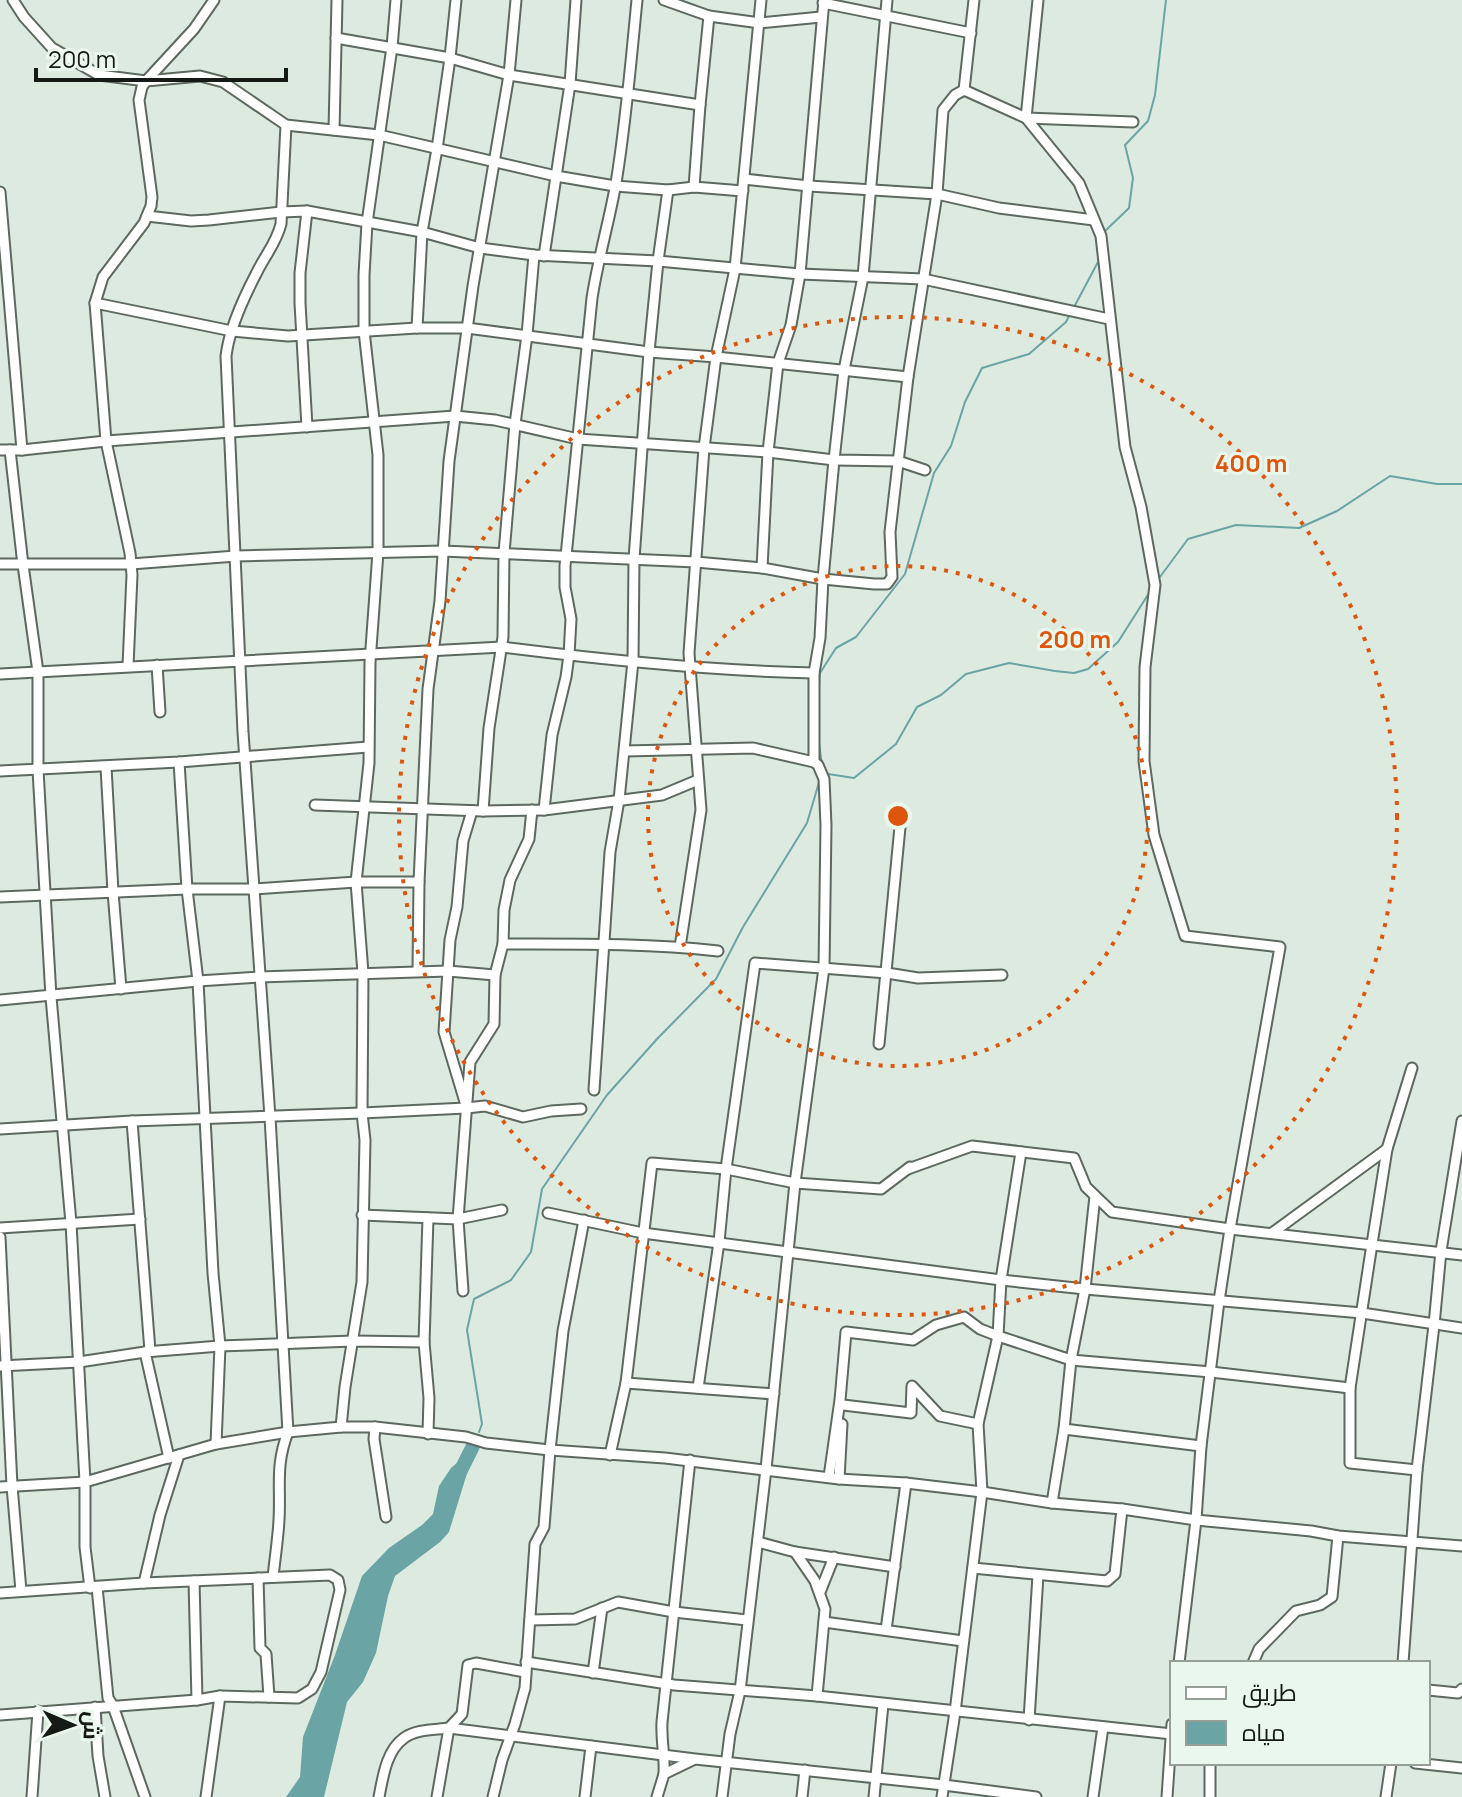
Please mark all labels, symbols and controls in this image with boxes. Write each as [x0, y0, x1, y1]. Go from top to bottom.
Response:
scale bar [36, 32, 286, 82]
text: 200 m [48, 42, 116, 75]
text: 400 m [1215, 446, 1287, 479]
text: 200 m [1039, 622, 1111, 655]
centre of rings [884, 802, 912, 830]
legend [1170, 1661, 1430, 1765]
text: طريق [1242, 1675, 1297, 1708]
north arrow [32, 1685, 112, 1765]
text: ش [77, 1711, 107, 1740]
text: مياه [1242, 1715, 1286, 1748]

